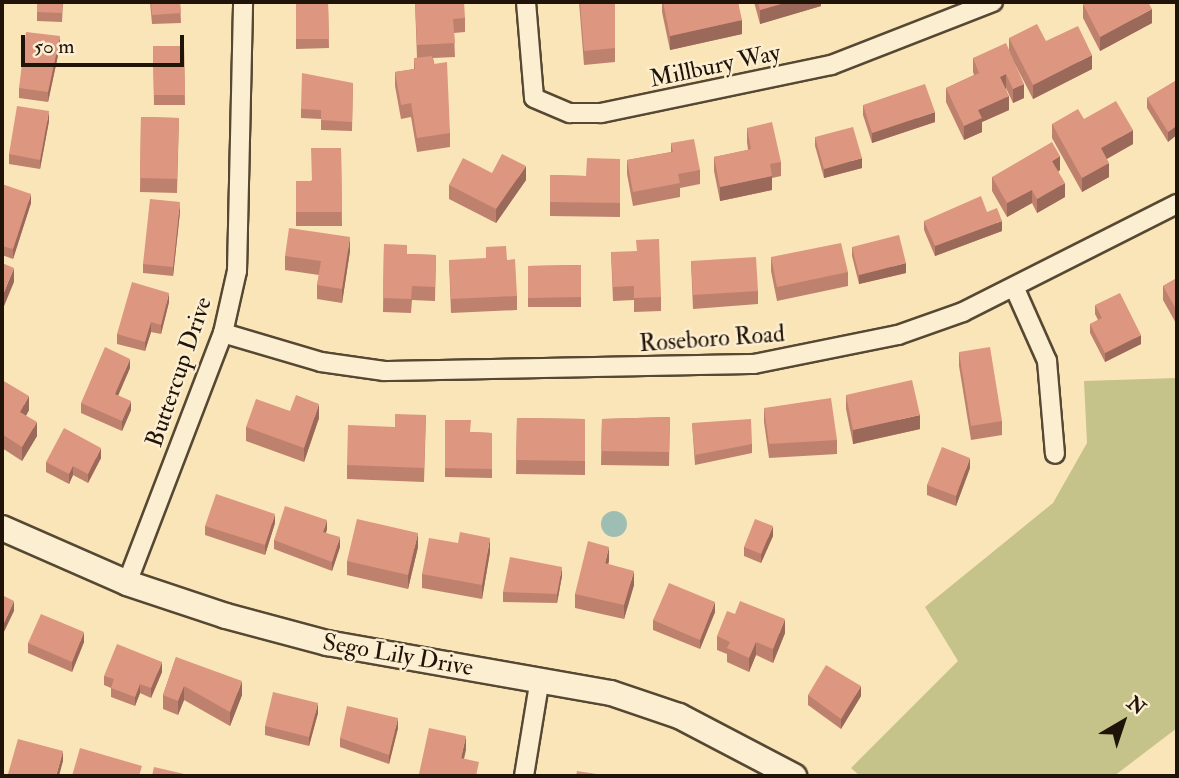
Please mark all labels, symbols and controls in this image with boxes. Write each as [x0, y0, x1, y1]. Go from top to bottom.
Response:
scale bar [24, 21, 187, 65]
text: 50 m [34, 33, 75, 60]
street label: Millbury Way [647, 38, 783, 94]
street label: Buttercup Drive [140, 293, 218, 451]
street label: Roseboro Road [638, 320, 786, 358]
street label: Sego Lily Drive [321, 628, 475, 682]
north arrow [1088, 687, 1158, 757]
text: N [1122, 691, 1150, 720]

